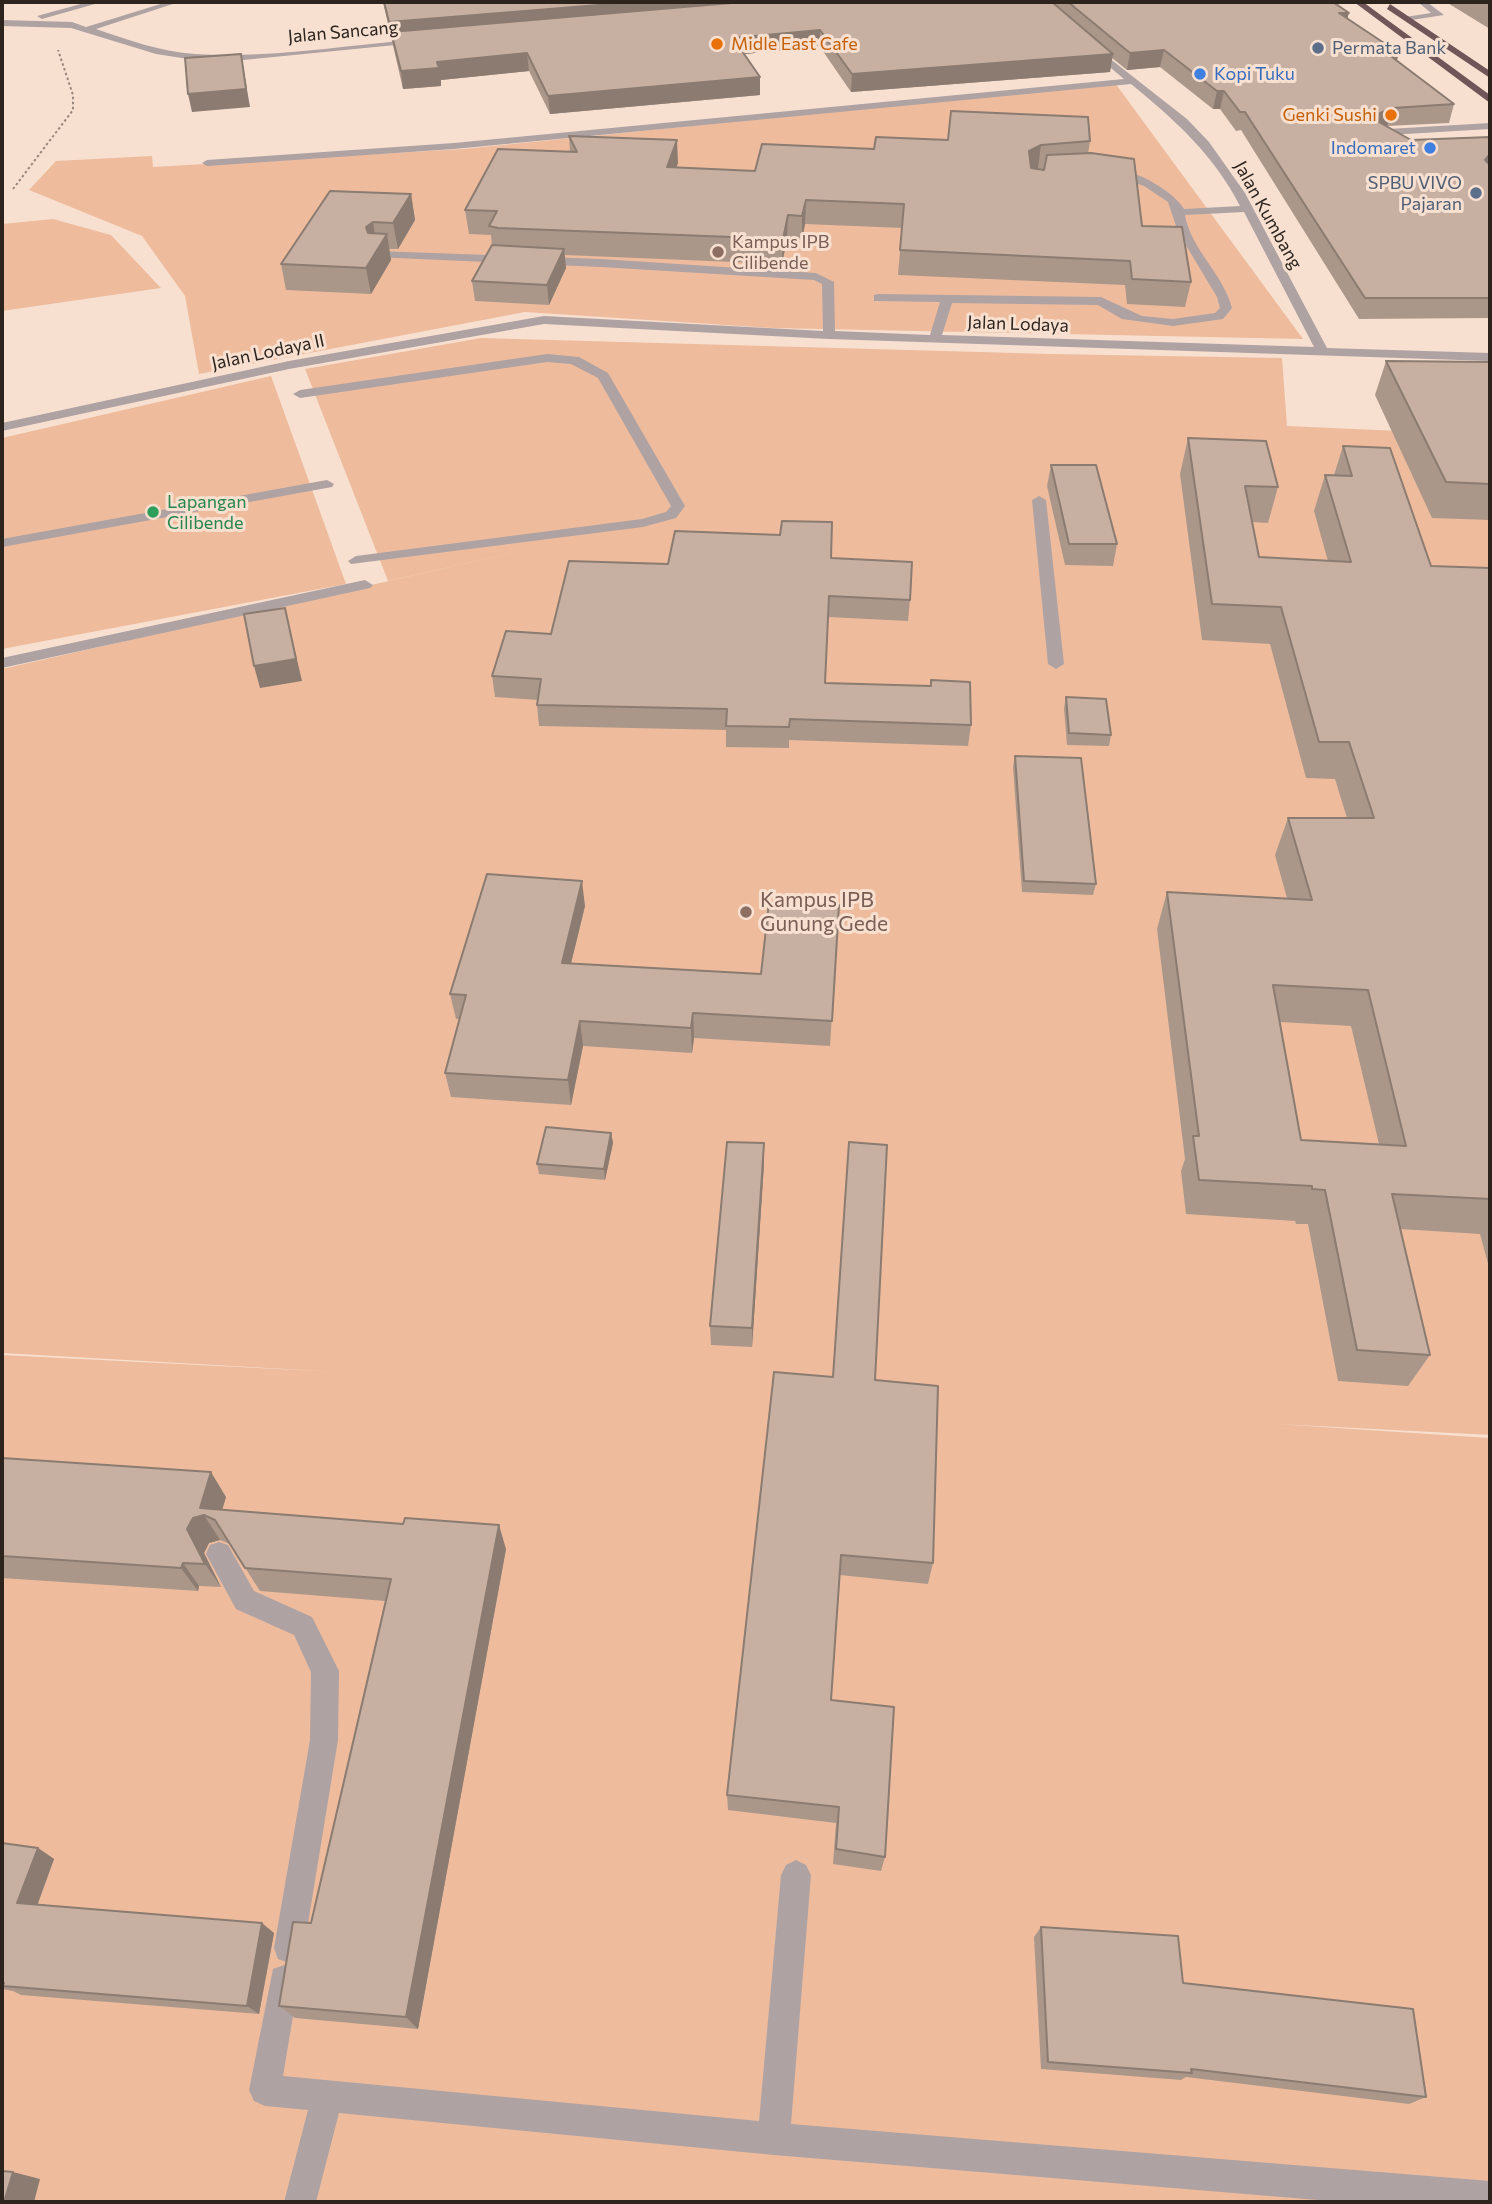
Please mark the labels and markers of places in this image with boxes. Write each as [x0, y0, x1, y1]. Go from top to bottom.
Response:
place label: Midle East Cafe [731, 33, 858, 55]
marker: Midle East Cafe [709, 36, 725, 52]
place label: Permata Bank [1332, 37, 1446, 59]
marker: Permata Bank [1310, 40, 1326, 56]
place label: Kopi Tuku [1214, 63, 1295, 85]
marker: Kopi Tuku [1192, 66, 1208, 82]
place label: Genki Sushi [1282, 104, 1377, 126]
marker: Genki Sushi [1383, 107, 1399, 123]
place label: Indomaret [1331, 137, 1416, 159]
marker: Indomaret [1422, 140, 1438, 156]
place label: SPBU VIVO Pajaran [1368, 172, 1462, 214]
marker: SPBU VIVO Pajaran [1468, 185, 1484, 201]
place label: Kampus IPB Cilibende [732, 231, 829, 274]
marker: Kampus IPB Cilibende [710, 244, 726, 260]
place label: Lapangan Cilibende [167, 491, 246, 534]
marker: Lapangan Cilibende [145, 504, 161, 520]
place label: Kampus IPB Gunung Gede [760, 887, 888, 937]
marker: Kampus IPB Gunung Gede [738, 904, 754, 920]

